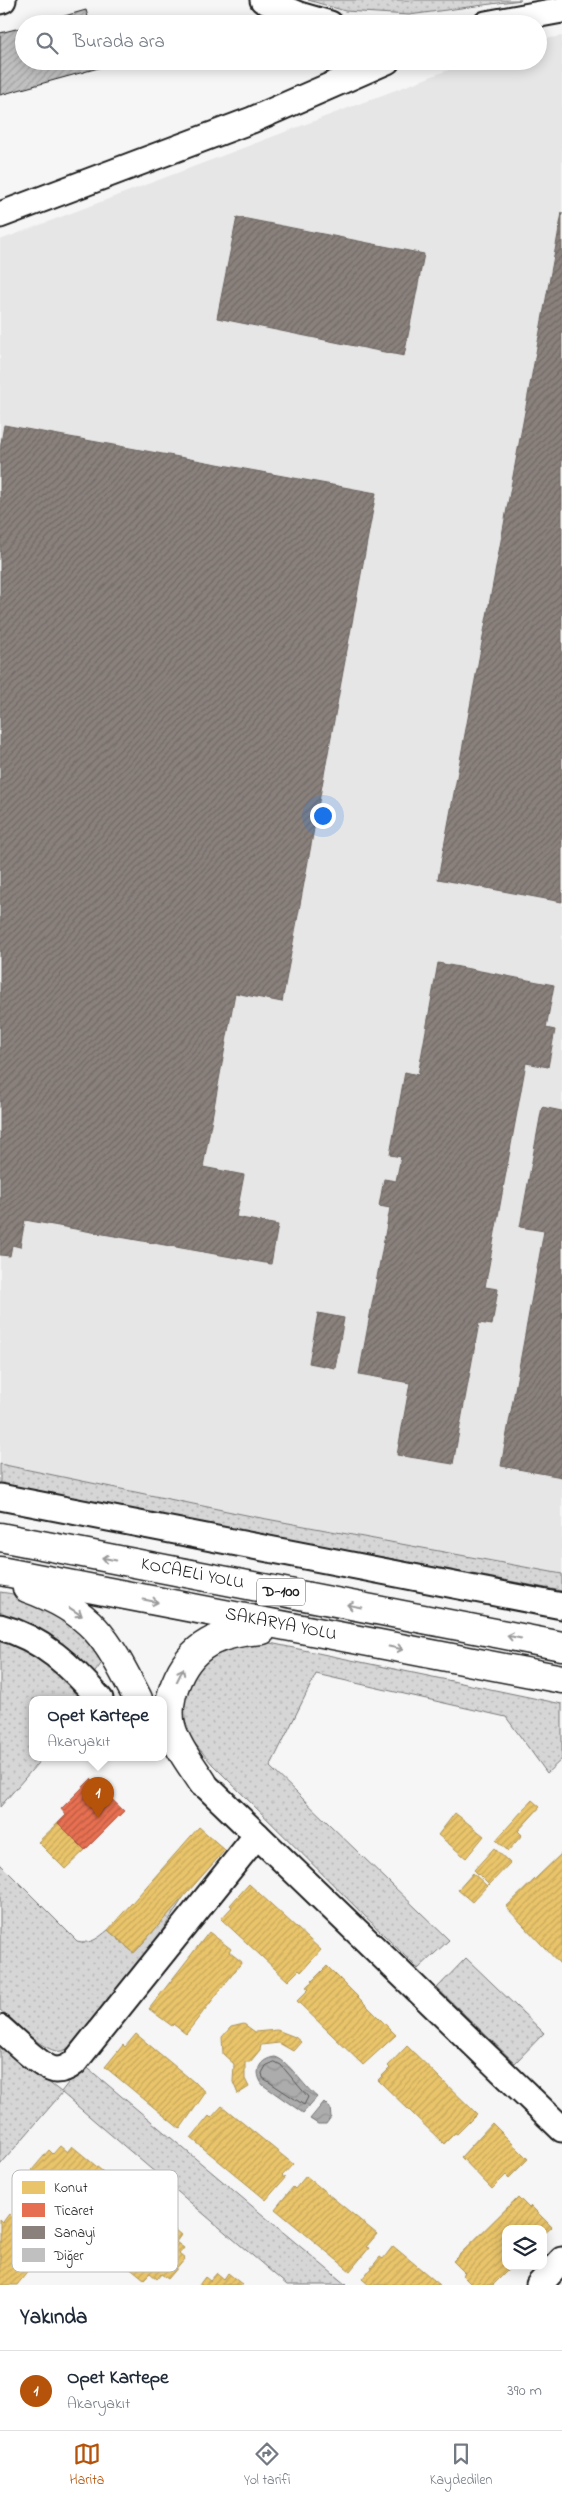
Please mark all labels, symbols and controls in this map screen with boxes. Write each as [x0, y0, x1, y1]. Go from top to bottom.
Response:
search box [15, 15, 547, 70]
icon: search [33, 29, 61, 57]
text: Burada ara [73, 29, 165, 56]
your location [310, 803, 336, 829]
street label: KOCAELİ YOLU [139, 1552, 246, 1597]
one-way arrow [101, 1553, 117, 1563]
road number: D-100 [257, 1578, 305, 1605]
one-way arrow [142, 1596, 158, 1606]
one-way arrow [347, 1601, 363, 1610]
street label: SAKARYA YOLU [223, 1602, 339, 1648]
one-way arrow [69, 1607, 83, 1617]
one-way arrow [507, 1631, 523, 1641]
one-way arrow [388, 1643, 404, 1653]
one-way arrow [175, 1667, 185, 1682]
popup [29, 1696, 167, 1761]
text: Opet Kartepe [47, 1703, 149, 1730]
text: Akaryakıt [47, 1730, 110, 1754]
pin: 1 [82, 1777, 114, 1818]
legend [12, 2170, 178, 2272]
text: Konut [54, 2178, 88, 2199]
text: Ticaret [54, 2201, 94, 2222]
text: Sanayi [54, 2223, 95, 2245]
map controls [502, 2225, 547, 2270]
button: layers [502, 2225, 547, 2270]
text: Diğer [53, 2246, 84, 2268]
text: Yakında [20, 2303, 87, 2333]
text: Opet Kartepe [67, 2365, 169, 2392]
text: 1 [33, 2379, 39, 2403]
text: 390 m [507, 2379, 542, 2403]
text: Akaryakıt [67, 2392, 130, 2416]
tab: Harita [70, 2440, 104, 2491]
tab: Yol tarifi [244, 2440, 291, 2491]
tab: Kaydedilen [430, 2440, 492, 2491]

